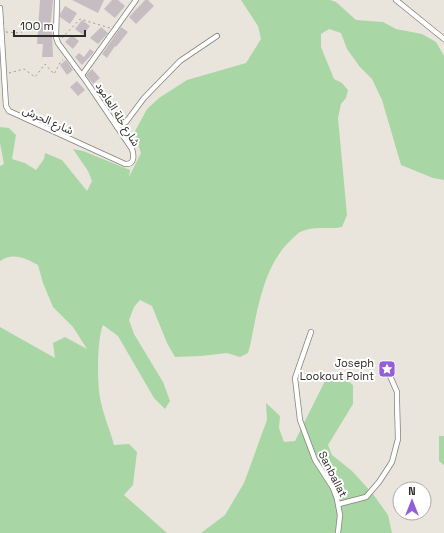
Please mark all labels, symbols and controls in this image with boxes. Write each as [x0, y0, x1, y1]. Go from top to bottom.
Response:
scale bar [14, 12, 85, 38]
text: 100 m [20, 18, 54, 34]
street label: شارع خلة العامود [92, 79, 143, 149]
street label: شارع الحرش [20, 103, 76, 138]
place label: Joseph Lookout Point [300, 356, 374, 383]
place icon: Joseph Lookout Point [377, 359, 397, 379]
street label: Sanballat [315, 449, 351, 499]
north arrow [392, 481, 432, 521]
text: N [408, 484, 416, 498]

